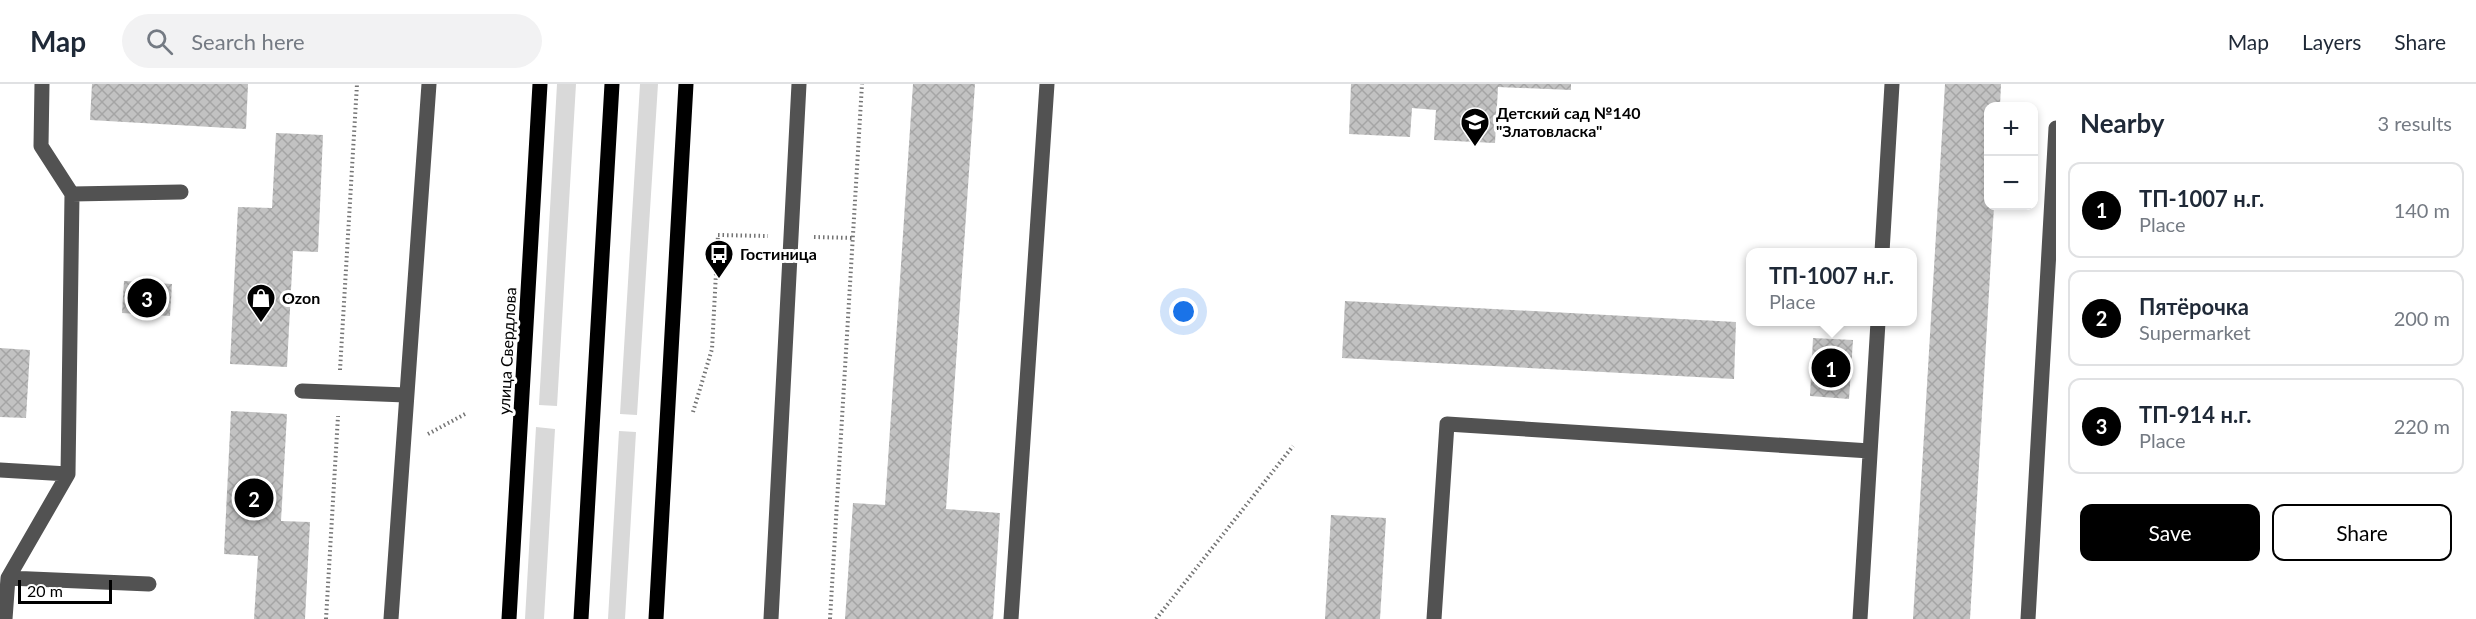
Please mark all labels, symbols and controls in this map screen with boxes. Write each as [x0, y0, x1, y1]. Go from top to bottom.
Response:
search box [122, 14, 542, 68]
text: Map [30, 24, 86, 58]
icon: search [143, 25, 176, 58]
text: Search here [191, 28, 305, 55]
text: Map [2228, 29, 2269, 54]
text: Layers [2302, 29, 2361, 54]
text: Share [2394, 29, 2446, 54]
map controls [1984, 102, 2038, 210]
button: + [1984, 102, 2038, 156]
place label: Детский сад №140 "Златовласка" [1496, 103, 1640, 140]
school or university icon: Детский сад №140 "Златовласка" [1459, 106, 1491, 148]
text: Nearby [2080, 107, 2165, 139]
text: 3 results [2377, 111, 2452, 135]
button: − [1984, 156, 2038, 210]
text: ТП-1007 н.г. [2139, 185, 2264, 212]
text: 1 [2096, 198, 2107, 222]
text: 140 m [2394, 198, 2450, 222]
text: Place [2139, 212, 2186, 236]
bus stop icon: Гостиница [703, 238, 735, 280]
place label: Гостиница [740, 244, 817, 263]
popup [1746, 248, 1917, 326]
text: ТП-1007 н.г. [1769, 262, 1894, 289]
pin: 3 [128, 276, 166, 320]
shop icon: Ozon [245, 282, 277, 324]
street label: улица Свердлова [494, 287, 519, 415]
place label: Ozon [282, 288, 320, 307]
text: Place [1769, 289, 1815, 313]
text: Пятёрочка [2139, 293, 2249, 320]
your location [1169, 297, 1198, 326]
text: 2 [2096, 306, 2107, 330]
text: 200 m [2394, 306, 2450, 330]
text: Supermarket [2139, 320, 2251, 344]
pin: 1 [1812, 346, 1850, 390]
text: ТП-914 н.г. [2139, 401, 2251, 428]
text: 3 [2096, 414, 2107, 438]
text: 220 m [2394, 414, 2450, 438]
text: Place [2139, 428, 2186, 452]
pin: 2 [234, 476, 274, 520]
button: Save [2080, 504, 2260, 561]
button: Share [2272, 504, 2452, 561]
scale bar [18, 577, 112, 604]
text: 20 m [27, 581, 63, 600]

